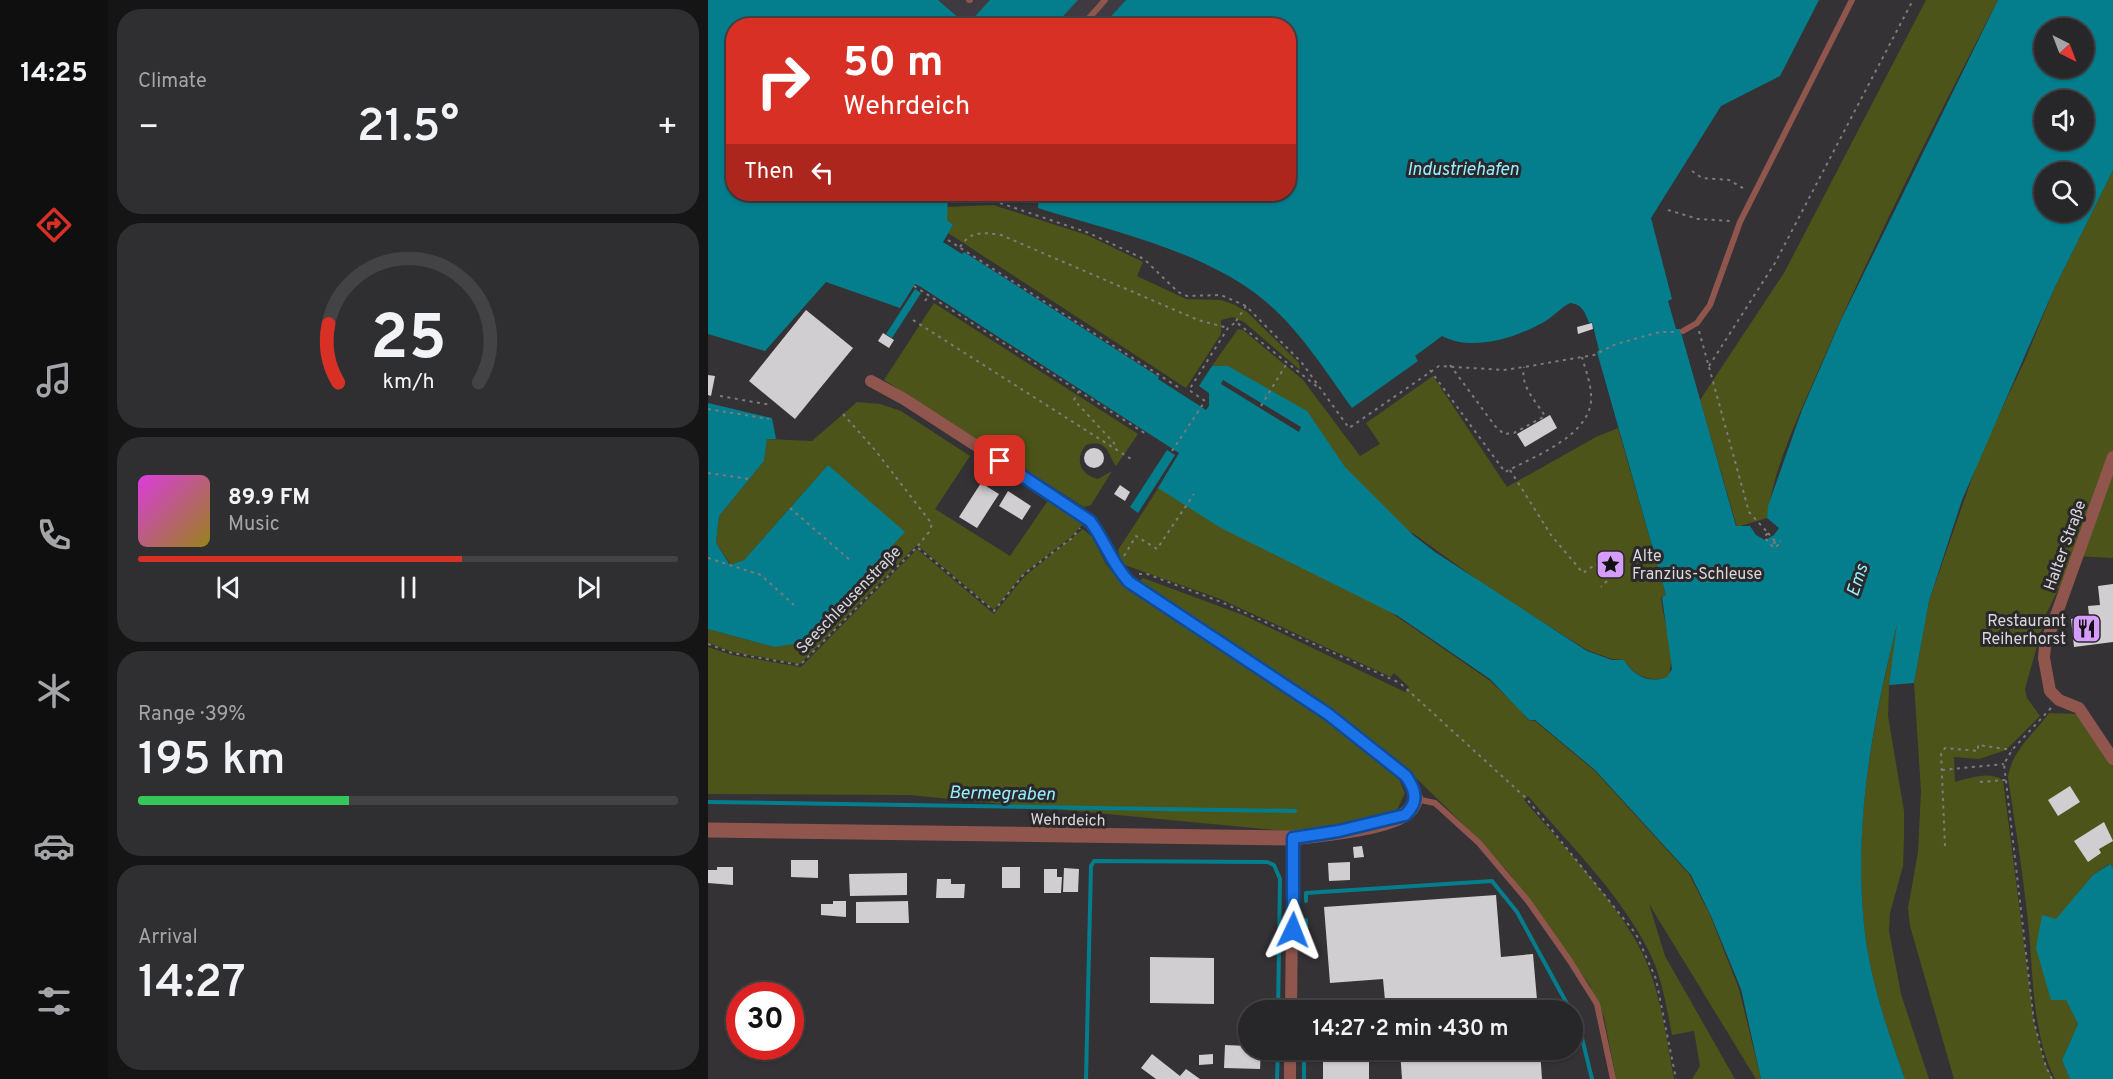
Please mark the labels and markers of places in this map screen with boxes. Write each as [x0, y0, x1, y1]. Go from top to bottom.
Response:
pin [974, 435, 1025, 486]
place label: Alte Franzius-Schleuse [1632, 547, 1762, 585]
place icon: Alte Franzius-Schleuse [1595, 548, 1627, 580]
place label: Restaurant Reiherhorst [1981, 612, 2066, 650]
restaurant icon: Restaurant Reiherhorst [2071, 613, 2103, 645]

